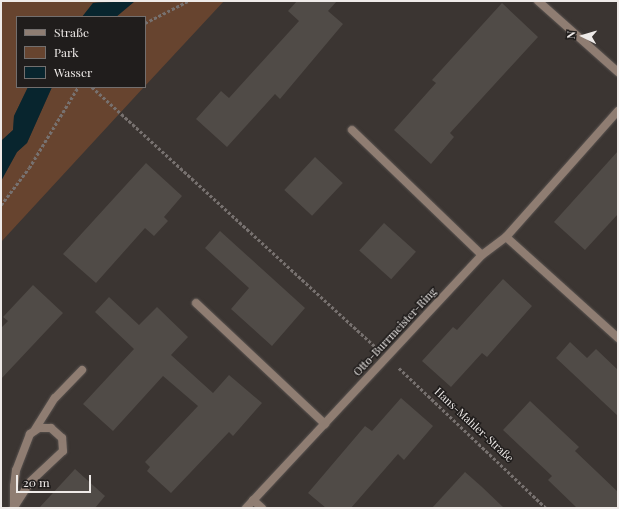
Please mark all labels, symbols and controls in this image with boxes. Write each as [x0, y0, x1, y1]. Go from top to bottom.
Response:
legend [16, 16, 146, 88]
north arrow [563, 16, 603, 56]
text: Straße [54, 24, 89, 40]
text: N [563, 30, 578, 40]
text: Park [54, 44, 79, 60]
text: Wasser [54, 64, 92, 80]
street label: Otto-Burrmeister-Ring [351, 285, 439, 379]
street label: Hans-Mahler-Straße [432, 385, 516, 465]
scale bar [18, 467, 93, 493]
text: 20 m [23, 474, 50, 490]

